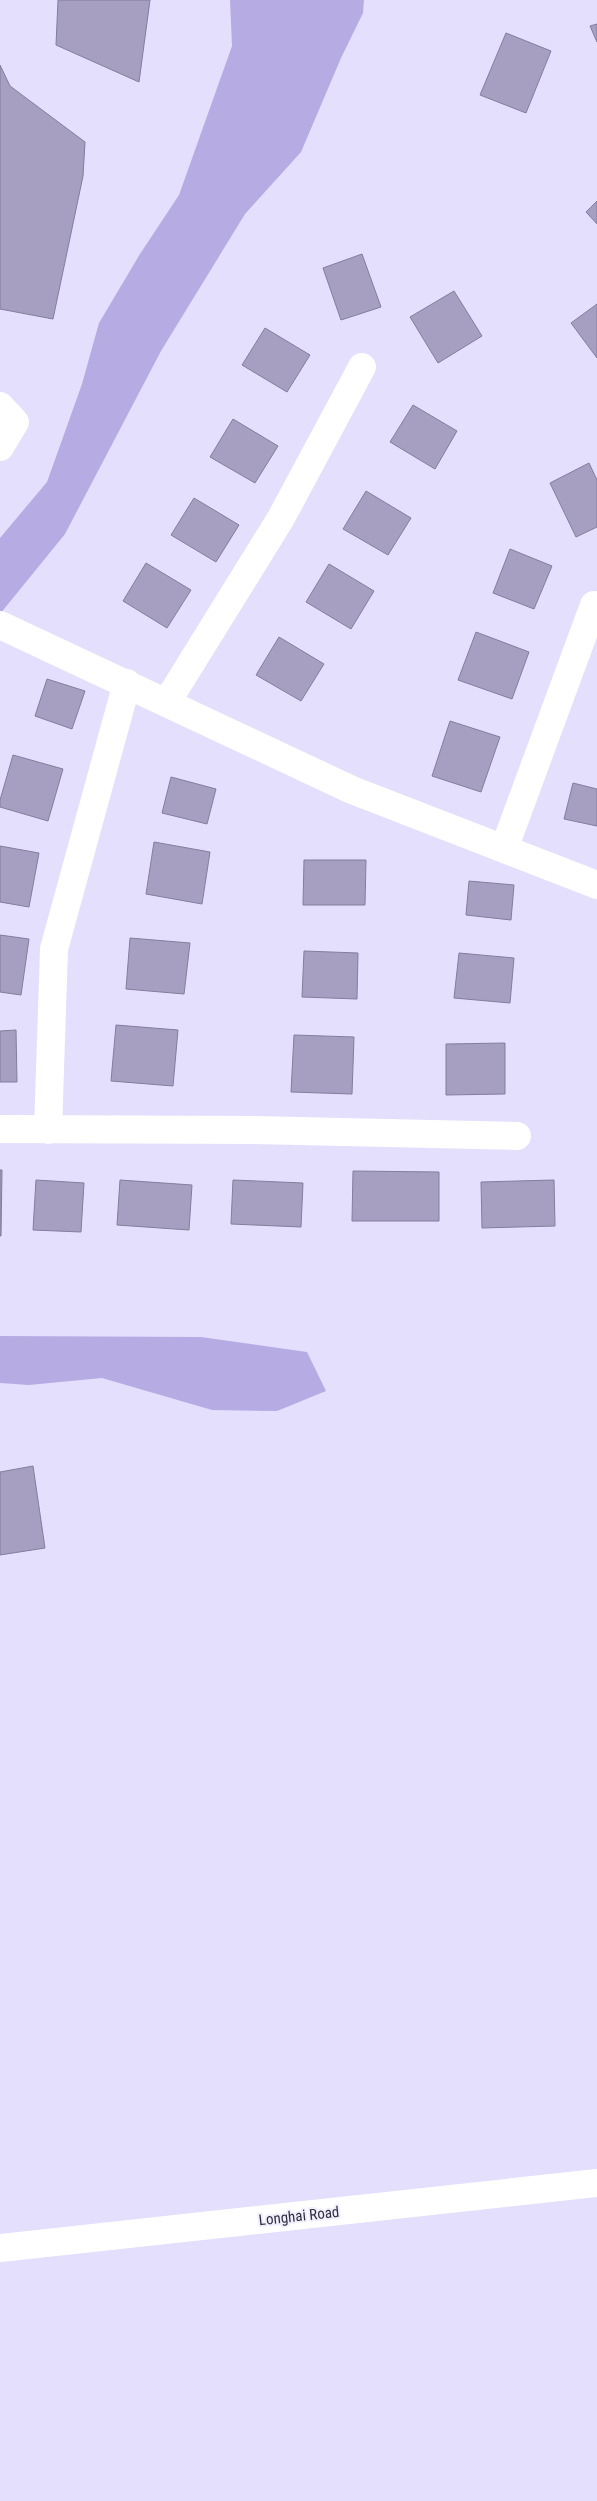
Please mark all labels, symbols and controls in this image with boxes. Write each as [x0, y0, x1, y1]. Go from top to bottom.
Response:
street label: Longhai Road [258, 2203, 340, 2229]

